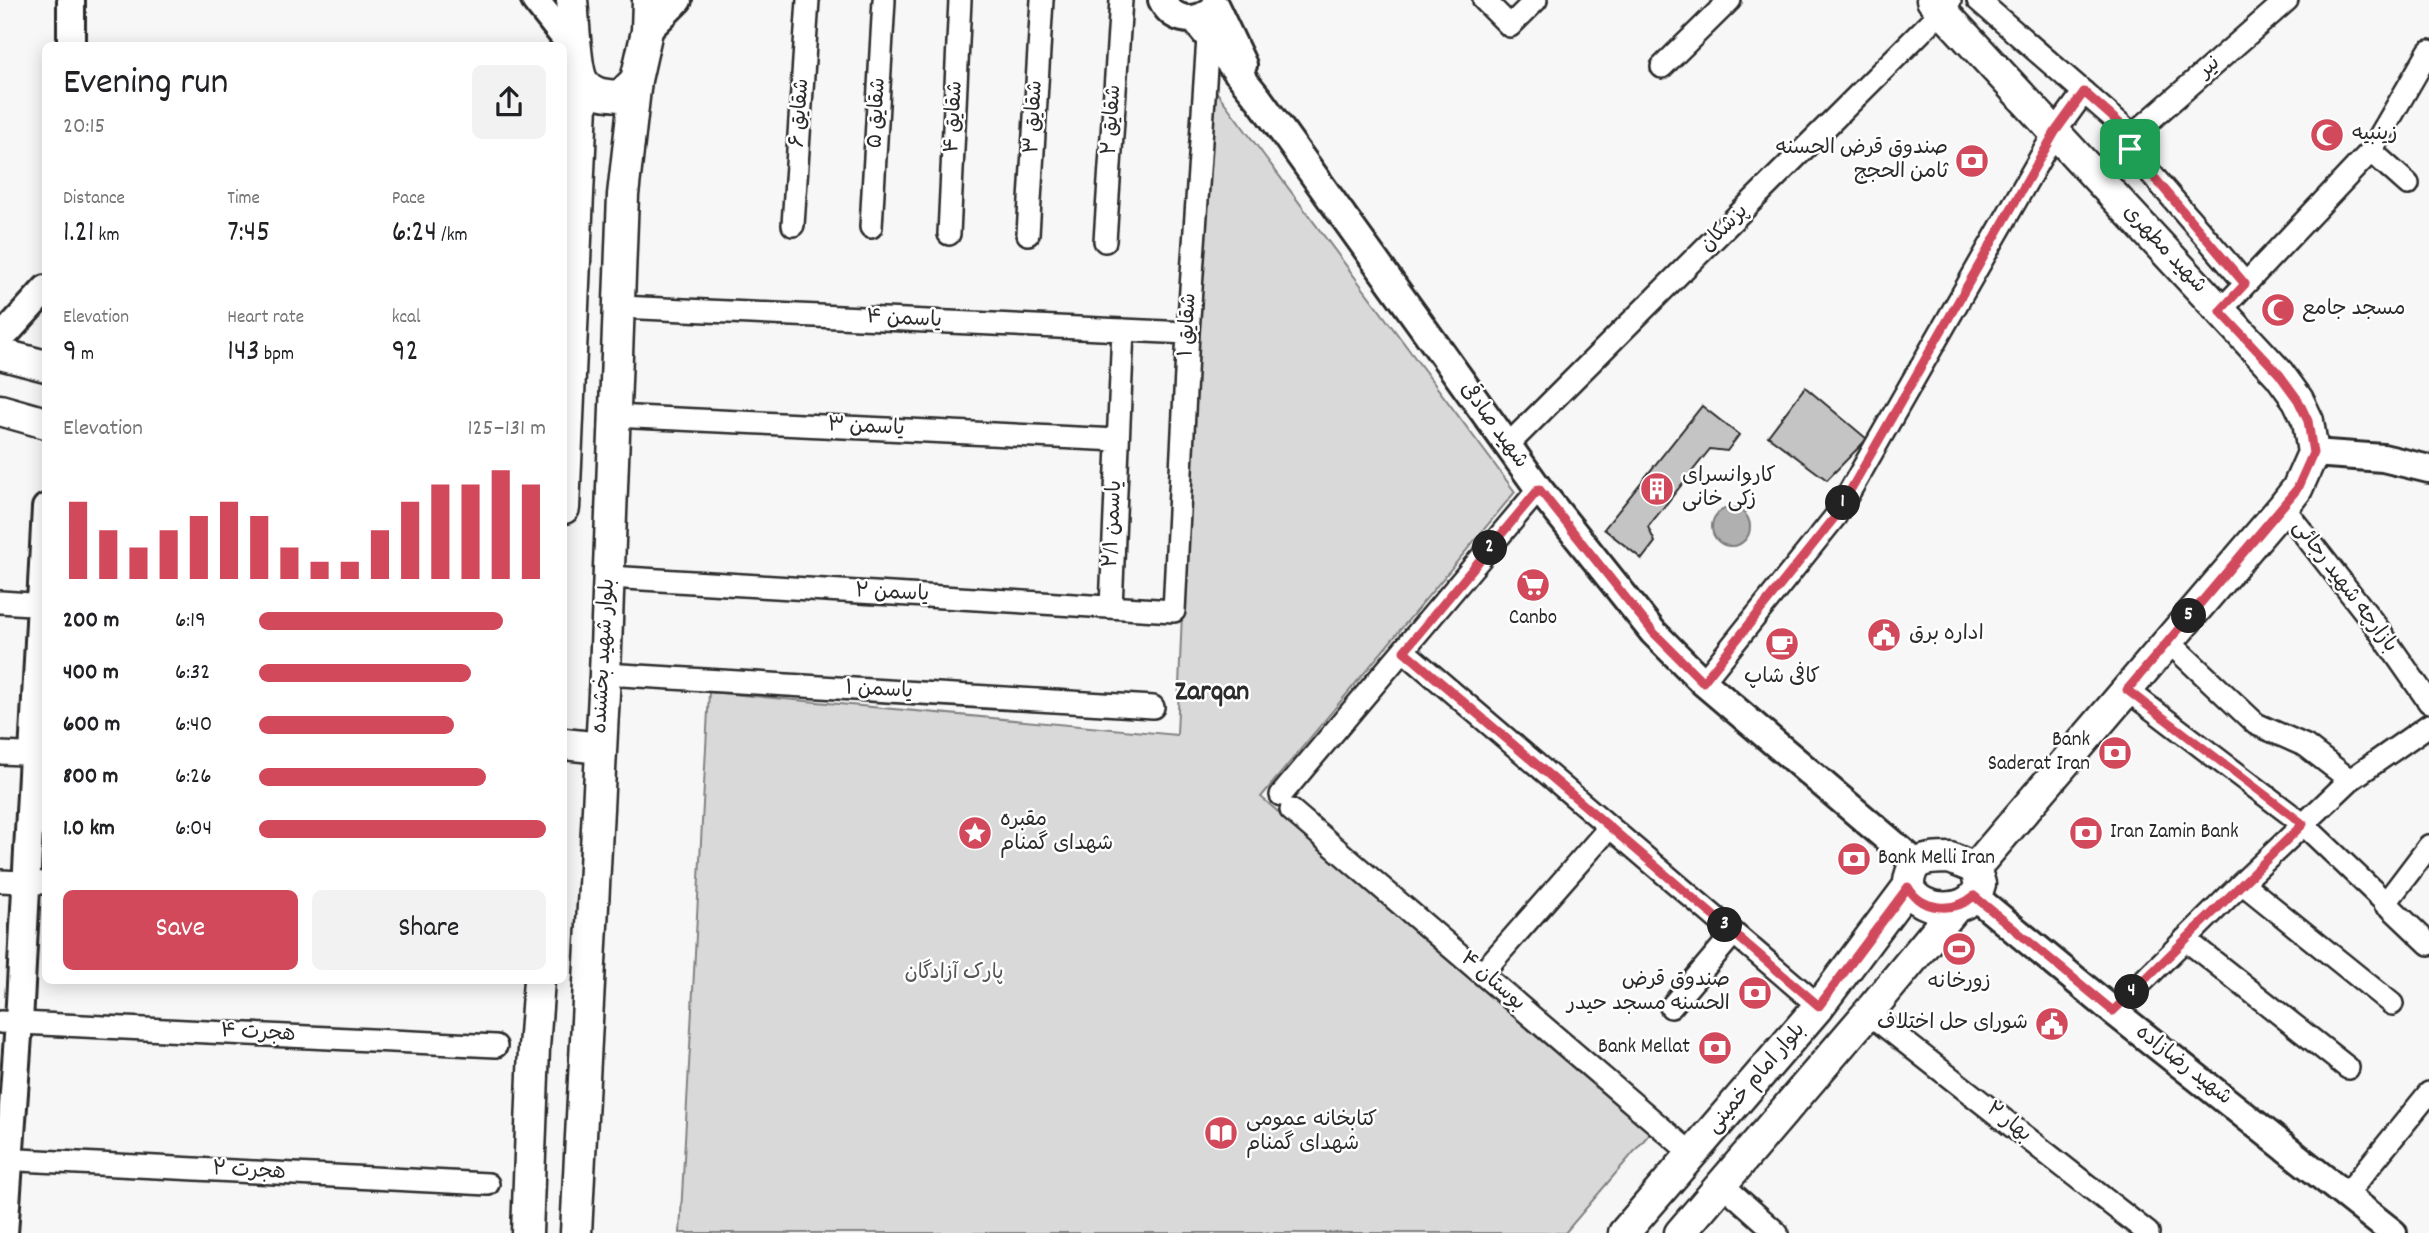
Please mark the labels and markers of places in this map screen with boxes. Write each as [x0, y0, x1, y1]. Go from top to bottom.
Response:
mosque icon: زینبیه [2308, 116, 2346, 154]
pin [2100, 119, 2160, 179]
place label: زینبیه [2352, 120, 2398, 150]
place label: صندوق قرض الحسنه ثامن الحجج [1776, 134, 1949, 188]
bank icon: صندوق قرض الحسنه ثامن الحجج [1953, 142, 1991, 180]
mosque icon: مسجد جامع [2259, 291, 2297, 329]
place label: مسجد جامع [2302, 295, 2406, 325]
place label: کاروانسرای زکی خانی [1682, 462, 1776, 516]
building icon: کاروانسرای زکی خانی [1638, 470, 1676, 508]
pin: 1 [1826, 486, 1860, 520]
pin: 2 [1472, 530, 1508, 566]
supermarket icon: Canbo [1514, 566, 1552, 604]
pin: 5 [2172, 598, 2206, 634]
place label: Canbo [1509, 604, 1557, 634]
public building icon: اداره برق [1865, 616, 1903, 654]
place label: اداره برق [1909, 620, 1984, 650]
cafe icon: کافی شاپ [1763, 625, 1801, 663]
place label: کافی شاپ [1744, 661, 1820, 693]
place label: Bank Saderat Iran [1988, 726, 2090, 780]
bank icon: Bank Saderat Iran [2096, 734, 2134, 772]
place label: مقبره شهدای گمنام [1000, 806, 1113, 860]
place icon: مقبره شهدای گمنام [956, 814, 994, 852]
bank icon: Iran Zamin Bank [2067, 814, 2105, 852]
place label: Iran Zamin Bank [2110, 818, 2239, 848]
bank icon: Bank Melli Iran [1835, 840, 1873, 878]
place label: Bank Melli Iran [1878, 844, 1995, 874]
pin: 3 [1708, 908, 1742, 942]
sports icon: زورخانه [1940, 930, 1978, 968]
place label: صندوق قرض الحسنه مسجد حیدر [1565, 966, 1730, 1020]
place label: زورخانه [1927, 968, 1991, 998]
bank icon: صندوق قرض الحسنه مسجد حیدر [1736, 974, 1774, 1012]
pin: 4 [2114, 974, 2150, 1010]
public building icon: شورای حل اختلاف [2033, 1005, 2071, 1043]
place label: شورای حل اختلاف [1877, 1009, 2028, 1039]
bank icon: Bank Mellat [1696, 1029, 1734, 1067]
place label: Bank Mellat [1598, 1033, 1690, 1063]
place label: کتابخانه عمومی شهدای گمنام [1246, 1106, 1377, 1160]
library icon: کتابخانه عمومی شهدای گمنام [1202, 1114, 1240, 1152]

